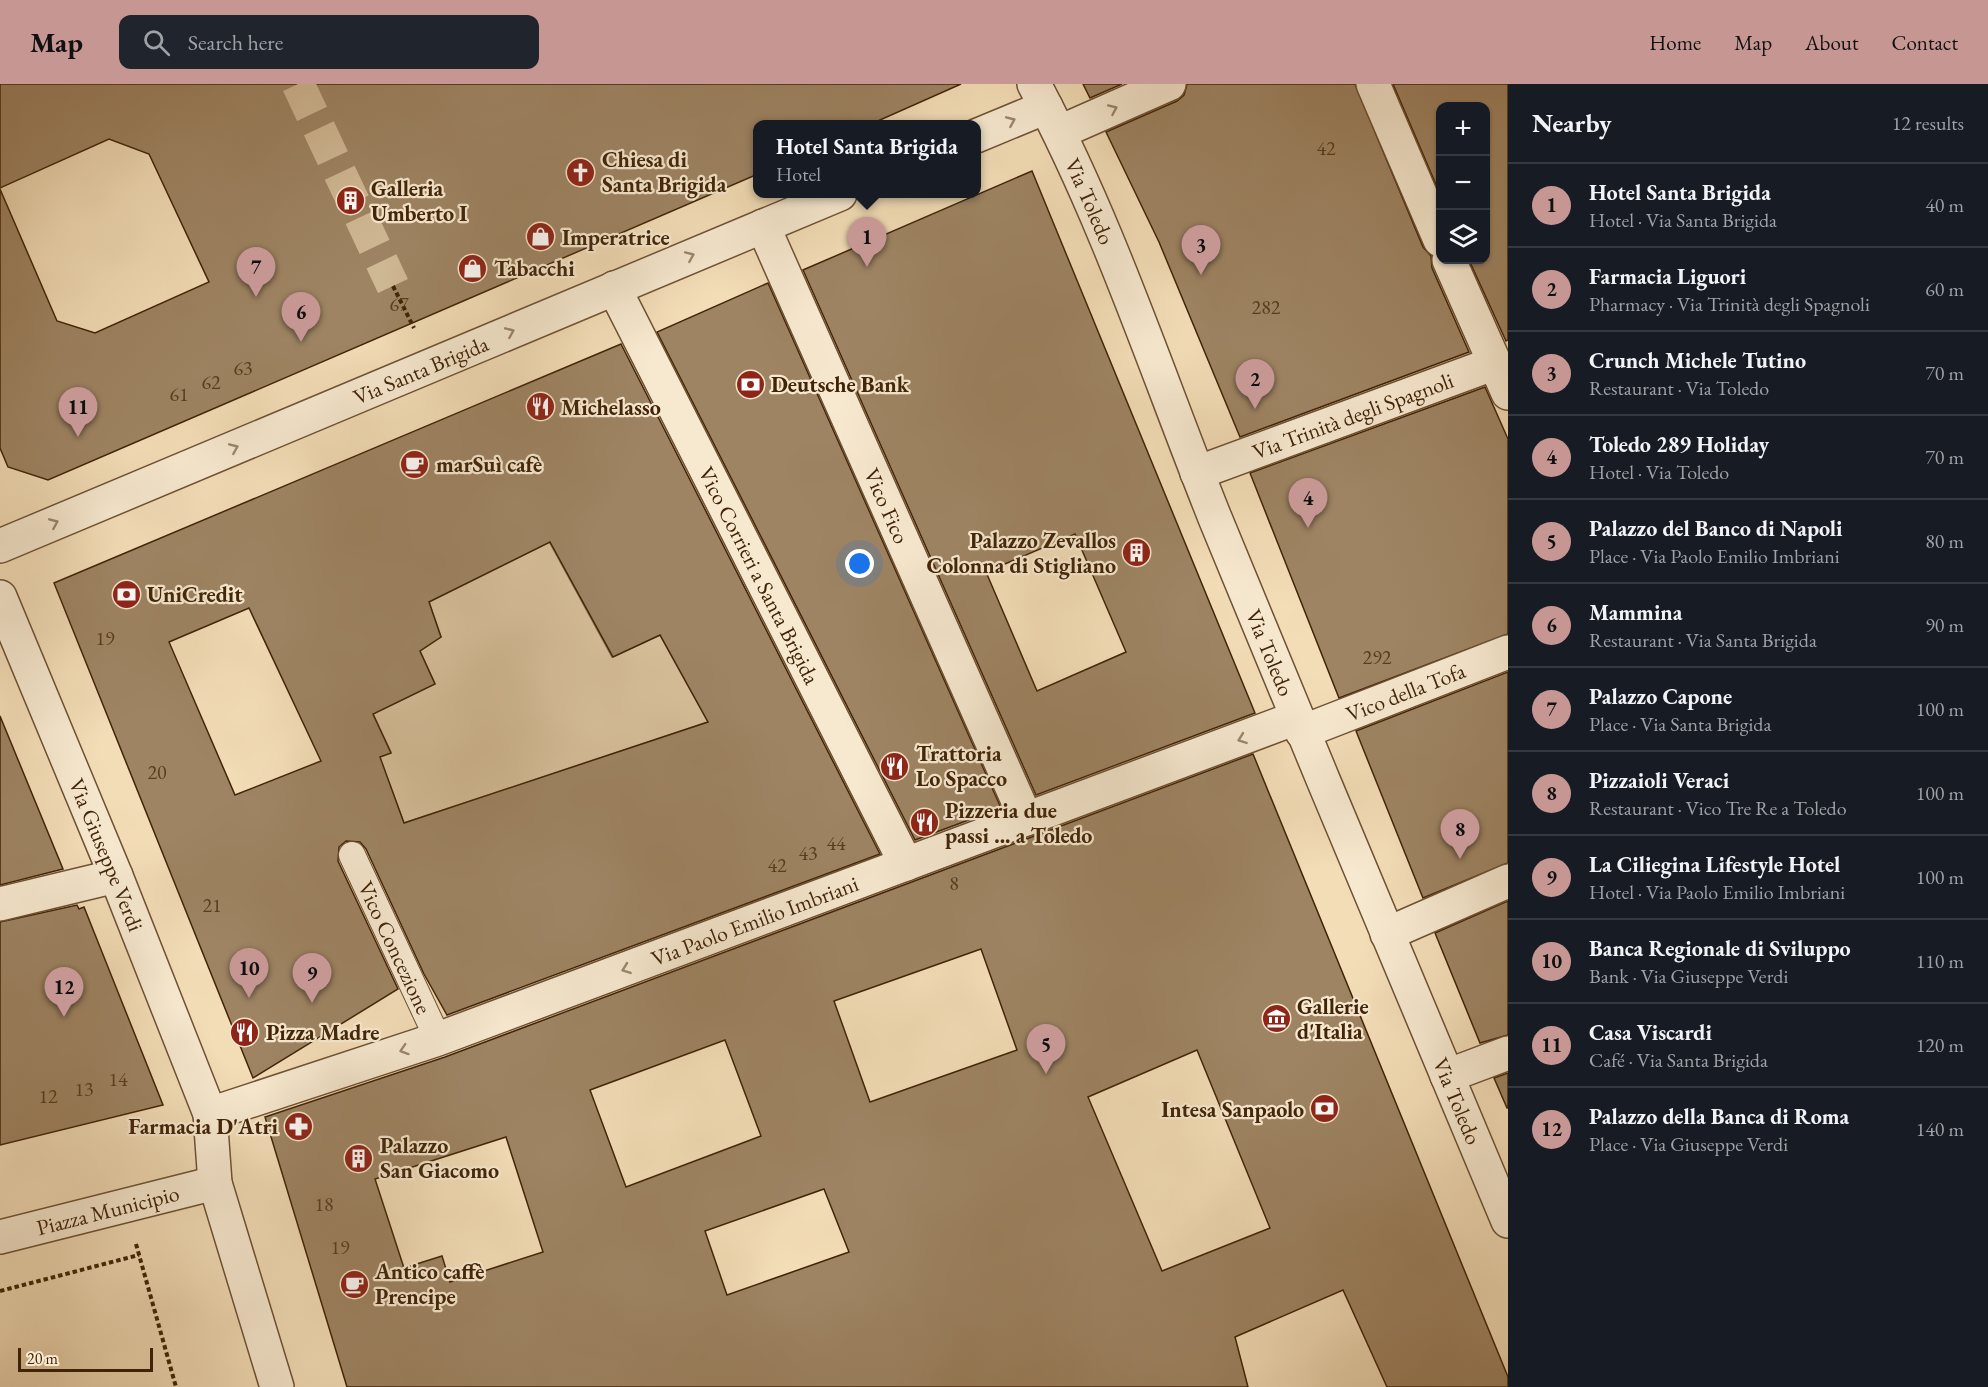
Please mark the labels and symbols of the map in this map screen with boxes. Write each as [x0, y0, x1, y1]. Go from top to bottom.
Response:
one-way arrow [1107, 104, 1118, 116]
one-way arrow [1005, 116, 1016, 128]
house number: 42 [1316, 135, 1336, 161]
place label: Chiesa di Santa Brigida [602, 145, 727, 199]
street label: Via Toledo [1058, 153, 1122, 249]
church icon: Chiesa di Santa Brigida [565, 156, 597, 188]
place label: Galleria Umberto I [371, 174, 467, 228]
building icon: Galleria Umberto I [334, 185, 366, 217]
pin: 1 [848, 218, 886, 267]
shop icon: Imperatrice [525, 221, 557, 253]
place label: Imperatrice [562, 223, 670, 252]
pin: 3 [1182, 226, 1220, 275]
pin: 7 [236, 248, 276, 297]
one-way arrow [684, 251, 695, 263]
shop icon: Tabacchi [457, 252, 489, 284]
place label: Tabacchi [494, 254, 575, 283]
house number: 67 [389, 291, 409, 317]
pin: 6 [282, 292, 320, 342]
house number: 282 [1252, 294, 1281, 320]
one-way arrow [504, 327, 515, 339]
street label: Via Santa Brigida [348, 328, 493, 411]
house number: 63 [233, 355, 253, 381]
pin: 2 [1236, 360, 1274, 409]
street label: Via Trinità degli Spagnoli [1248, 365, 1457, 466]
bank icon: Deutsche Bank [734, 368, 766, 400]
house number: 62 [201, 369, 221, 395]
place label: Deutsche Bank [771, 370, 910, 399]
house number: 61 [169, 381, 189, 407]
pin: 11 [58, 388, 98, 437]
restaurant icon: Michelasso [524, 391, 556, 423]
place label: Michelasso [561, 393, 661, 422]
one-way arrow [228, 443, 239, 455]
cafe icon: marSuì cafè [399, 448, 431, 480]
place label: marSuì cafè [436, 450, 542, 479]
street label: Vico Corrieri a Santa Brigida [692, 461, 827, 689]
street label: Vico Fico [858, 463, 916, 548]
pin: 4 [1288, 478, 1328, 528]
one-way arrow [48, 518, 59, 530]
place label: Palazzo Zevallos Colonna di Stigliano [927, 526, 1116, 580]
building icon: Palazzo Zevallos Colonna di Stigliano [1121, 537, 1153, 569]
your location [845, 549, 874, 578]
bank icon: UniCredit [110, 578, 142, 610]
place label: UniCredit [147, 580, 243, 609]
street label: Via Toledo [1239, 605, 1301, 701]
house number: 19 [95, 625, 115, 651]
house number: 292 [1363, 644, 1392, 670]
street label: Vico della Tofa [1342, 655, 1469, 728]
one-way arrow [1237, 731, 1247, 744]
place label: Trattoria Lo Spacco [916, 739, 1007, 793]
restaurant icon: Trattoria Lo Spacco [879, 750, 911, 782]
house number: 20 [147, 759, 167, 785]
street label: Via Giuseppe Verdi [63, 774, 151, 935]
place label: Pizzeria due passi ... a Toledo [945, 796, 1092, 850]
restaurant icon: Pizzeria due passi ... a Toledo [908, 807, 940, 839]
pin: 8 [1440, 810, 1480, 859]
house number: 44 [826, 830, 846, 856]
house number: 43 [798, 840, 818, 866]
house number: 42 [767, 852, 787, 878]
street label: Via Paolo Emilio Imbriani [647, 869, 862, 973]
house number: 8 [949, 870, 959, 896]
street label: Vico Concezione [352, 876, 439, 1019]
house number: 21 [202, 892, 222, 918]
pin: 10 [230, 948, 268, 998]
pin: 9 [292, 954, 332, 1003]
one-way arrow [621, 961, 632, 974]
pin: 12 [44, 968, 84, 1017]
place label: Gallerie d'Italia [1297, 992, 1369, 1046]
museum icon: Gallerie d'Italia [1260, 1003, 1292, 1035]
restaurant icon: Pizza Madre [229, 1016, 261, 1048]
place label: Pizza Madre [266, 1018, 379, 1047]
pin: 5 [1026, 1024, 1066, 1074]
one-way arrow [399, 1043, 410, 1055]
street label: Via Toledo [1427, 1053, 1489, 1149]
house number: 14 [108, 1066, 128, 1092]
house number: 13 [74, 1076, 94, 1102]
house number: 12 [38, 1083, 58, 1109]
bank icon: Intesa Sanpaolo [1309, 1093, 1341, 1125]
place label: Intesa Sanpaolo [1161, 1095, 1304, 1124]
pharmacy icon: Farmacia D'Atri [283, 1110, 315, 1142]
place label: Farmacia D'Atri [128, 1112, 279, 1141]
place label: Palazzo San Giacomo [380, 1131, 499, 1185]
building icon: Palazzo San Giacomo [343, 1142, 375, 1174]
street label: Piazza Municipio [33, 1178, 182, 1242]
house number: 18 [314, 1191, 334, 1217]
house number: 19 [330, 1234, 350, 1260]
place label: Antico caffè Prencipe [374, 1257, 485, 1311]
cafe icon: Antico caffè Prencipe [338, 1268, 370, 1300]
scale bar [18, 1345, 153, 1372]

